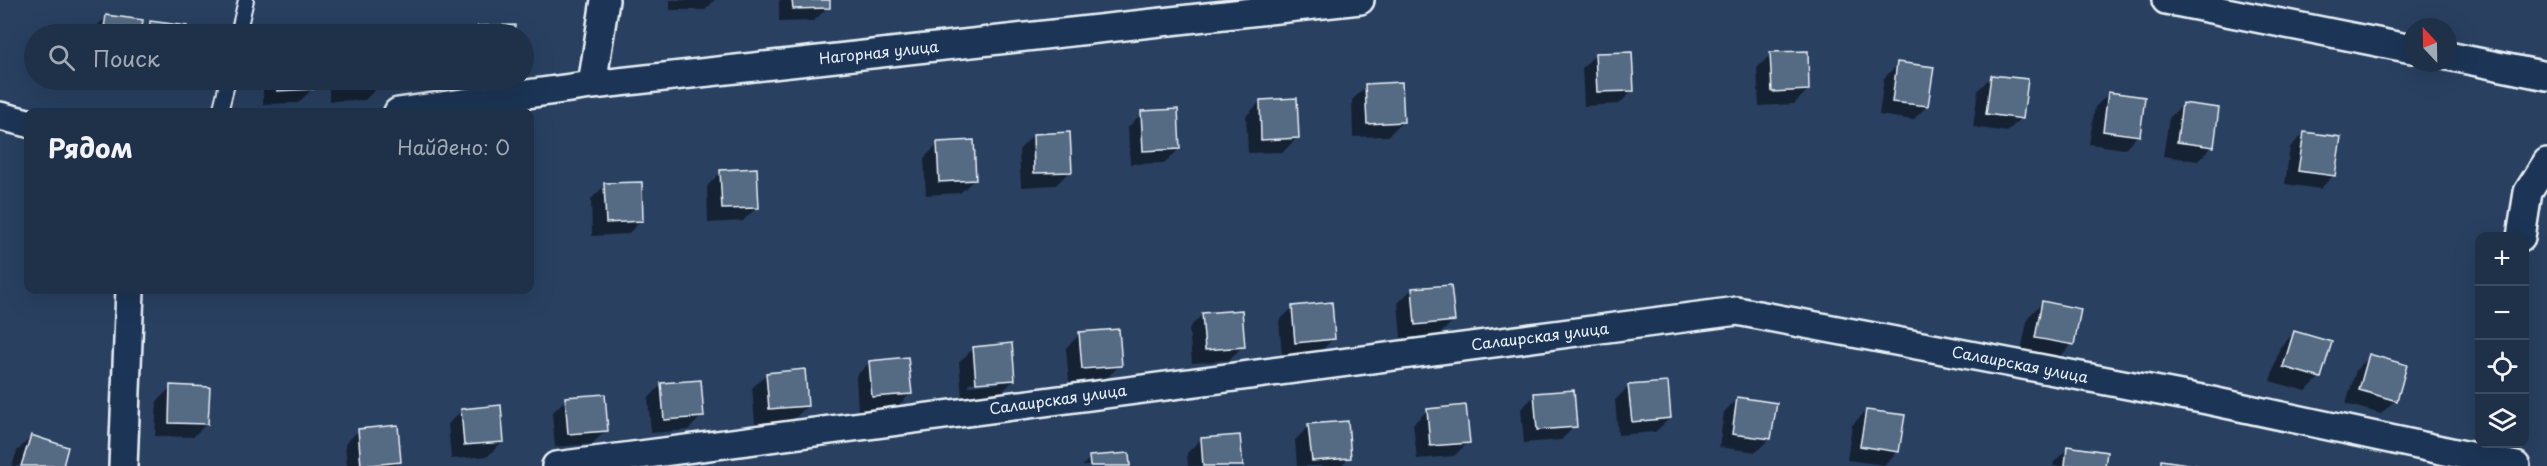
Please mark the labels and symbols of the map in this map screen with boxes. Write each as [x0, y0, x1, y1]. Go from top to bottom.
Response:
north arrow [2403, 18, 2457, 72]
street label: Нагорная улица [818, 34, 940, 69]
street label: Салаирская улица [1470, 316, 1610, 355]
street label: Салаирская улица [1950, 339, 2091, 388]
street label: Салаирская улица [988, 377, 1128, 420]

